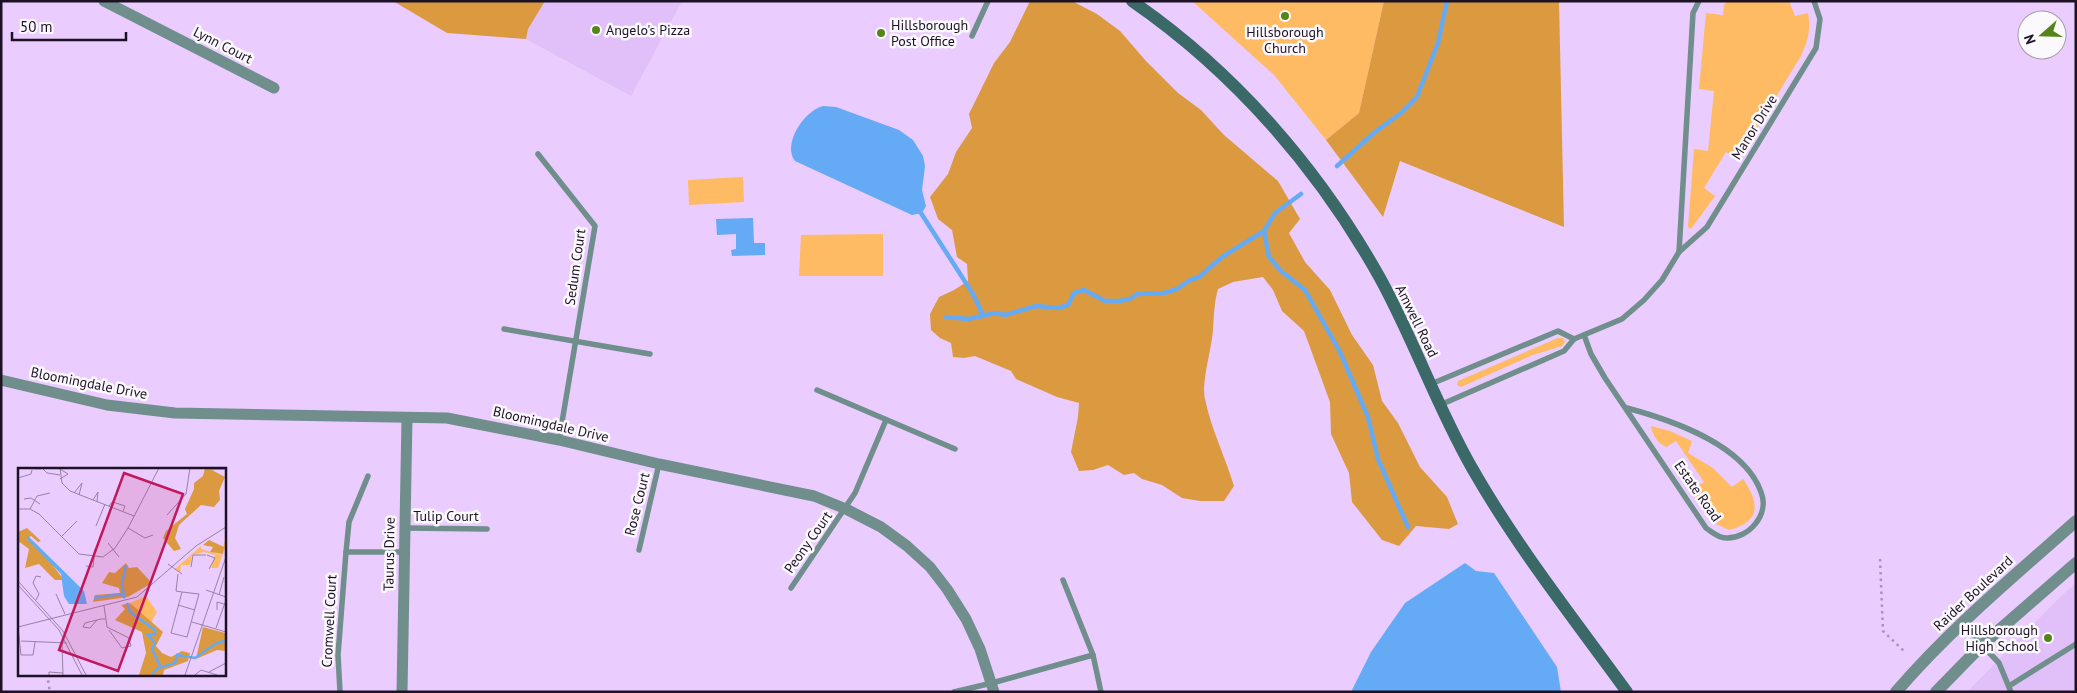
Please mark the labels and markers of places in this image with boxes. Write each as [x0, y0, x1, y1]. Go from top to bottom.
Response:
marker: Hillsborough Church [1279, 10, 1291, 22]
place label: Hillsborough Post Office [891, 16, 968, 50]
place label: Angelo's Pizza [606, 21, 690, 39]
place label: Hillsborough Church [1246, 23, 1324, 57]
marker: Angelo's Pizza [590, 24, 602, 36]
marker: Hillsborough Post Office [875, 27, 887, 39]
place label: Hillsborough High School [1961, 621, 2038, 655]
marker: Hillsborough High School [2042, 632, 2054, 644]

